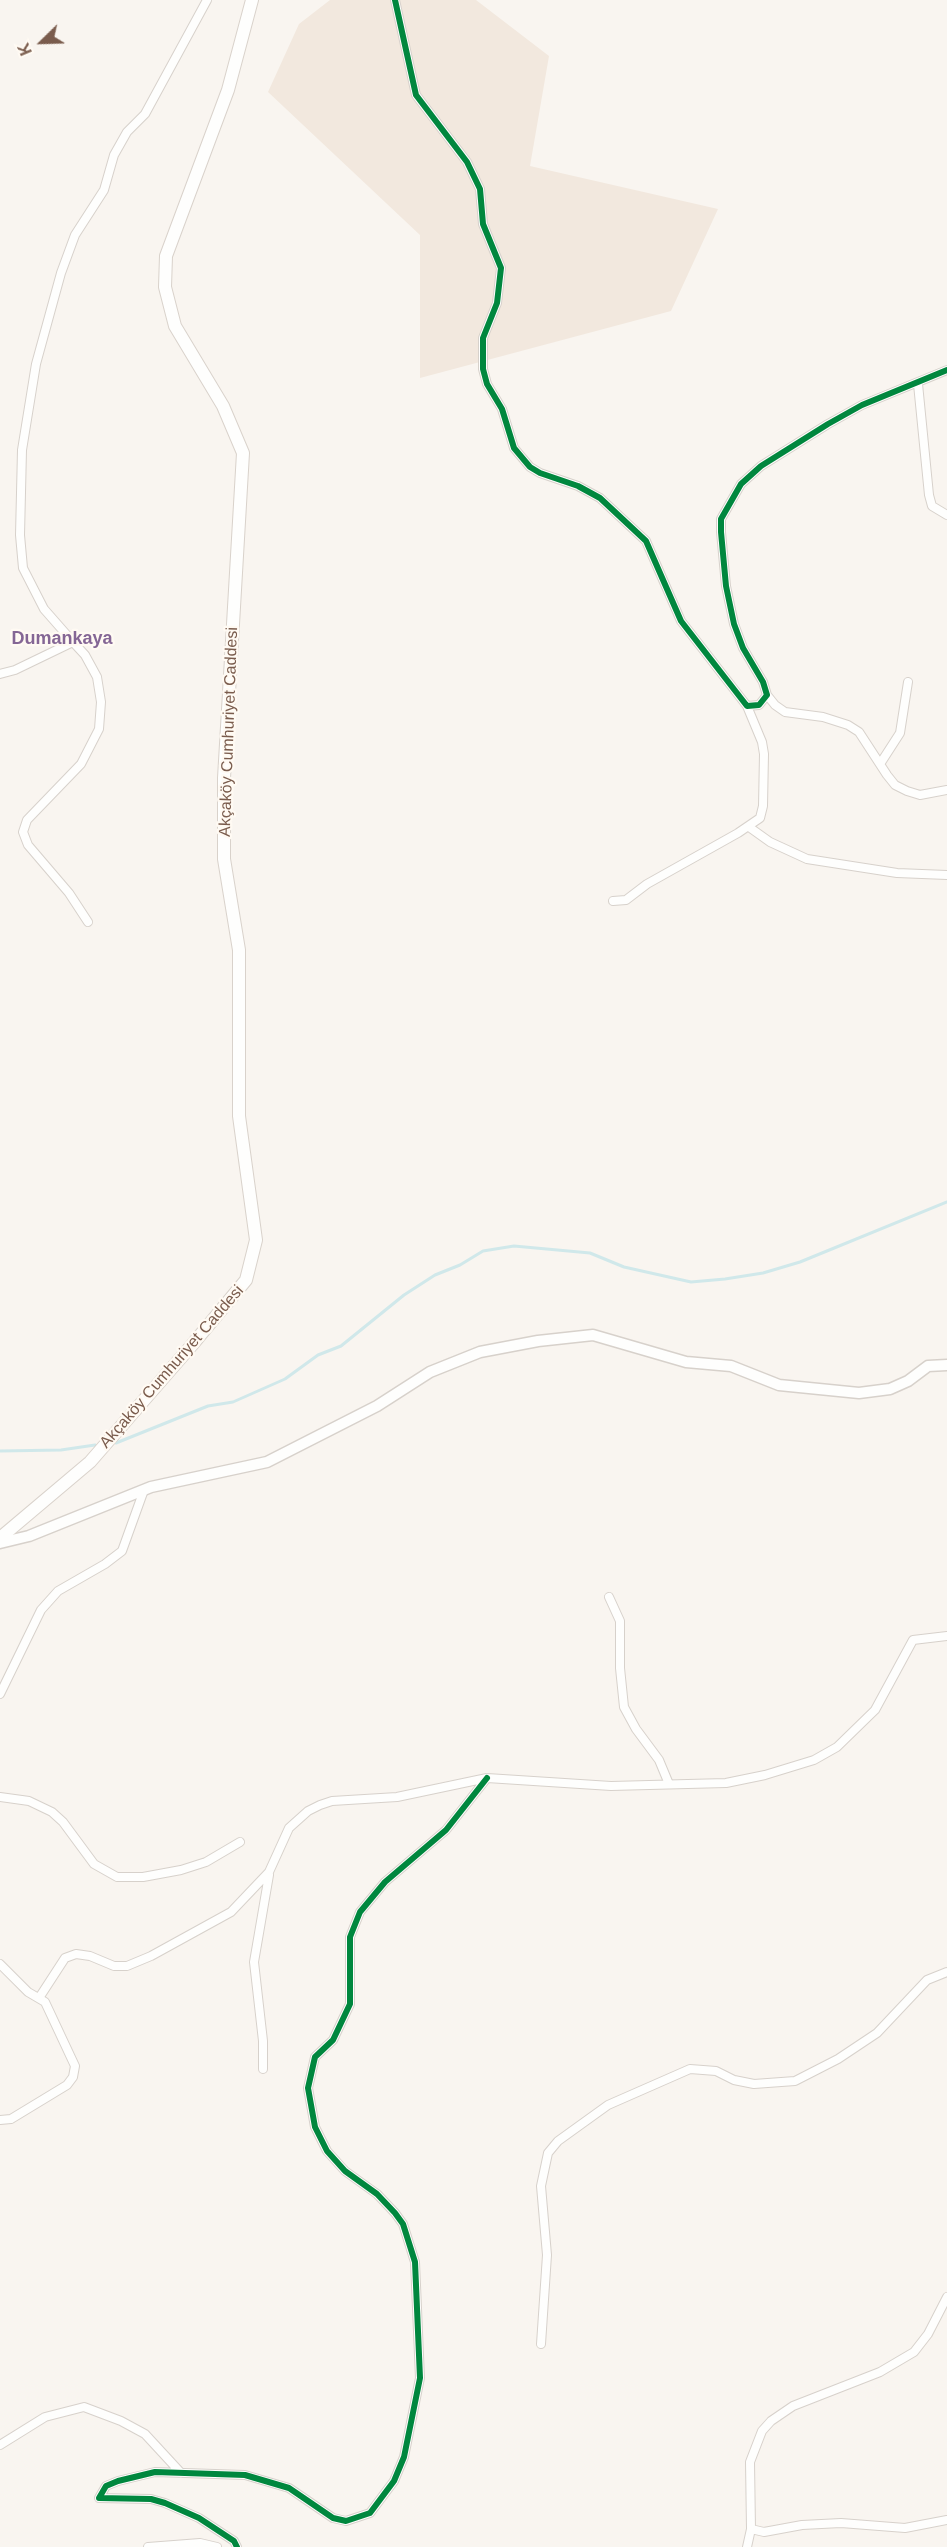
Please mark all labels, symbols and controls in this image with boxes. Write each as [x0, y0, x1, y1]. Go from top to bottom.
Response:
north arrow [12, 12, 72, 72]
text: K [15, 41, 35, 58]
street label: Akçaköy Cumhuriyet Caddesi [216, 627, 242, 837]
district label: Dumankaya [11, 628, 113, 650]
street label: Akçaköy Cumhuriyet Caddesi [96, 1282, 248, 1452]

